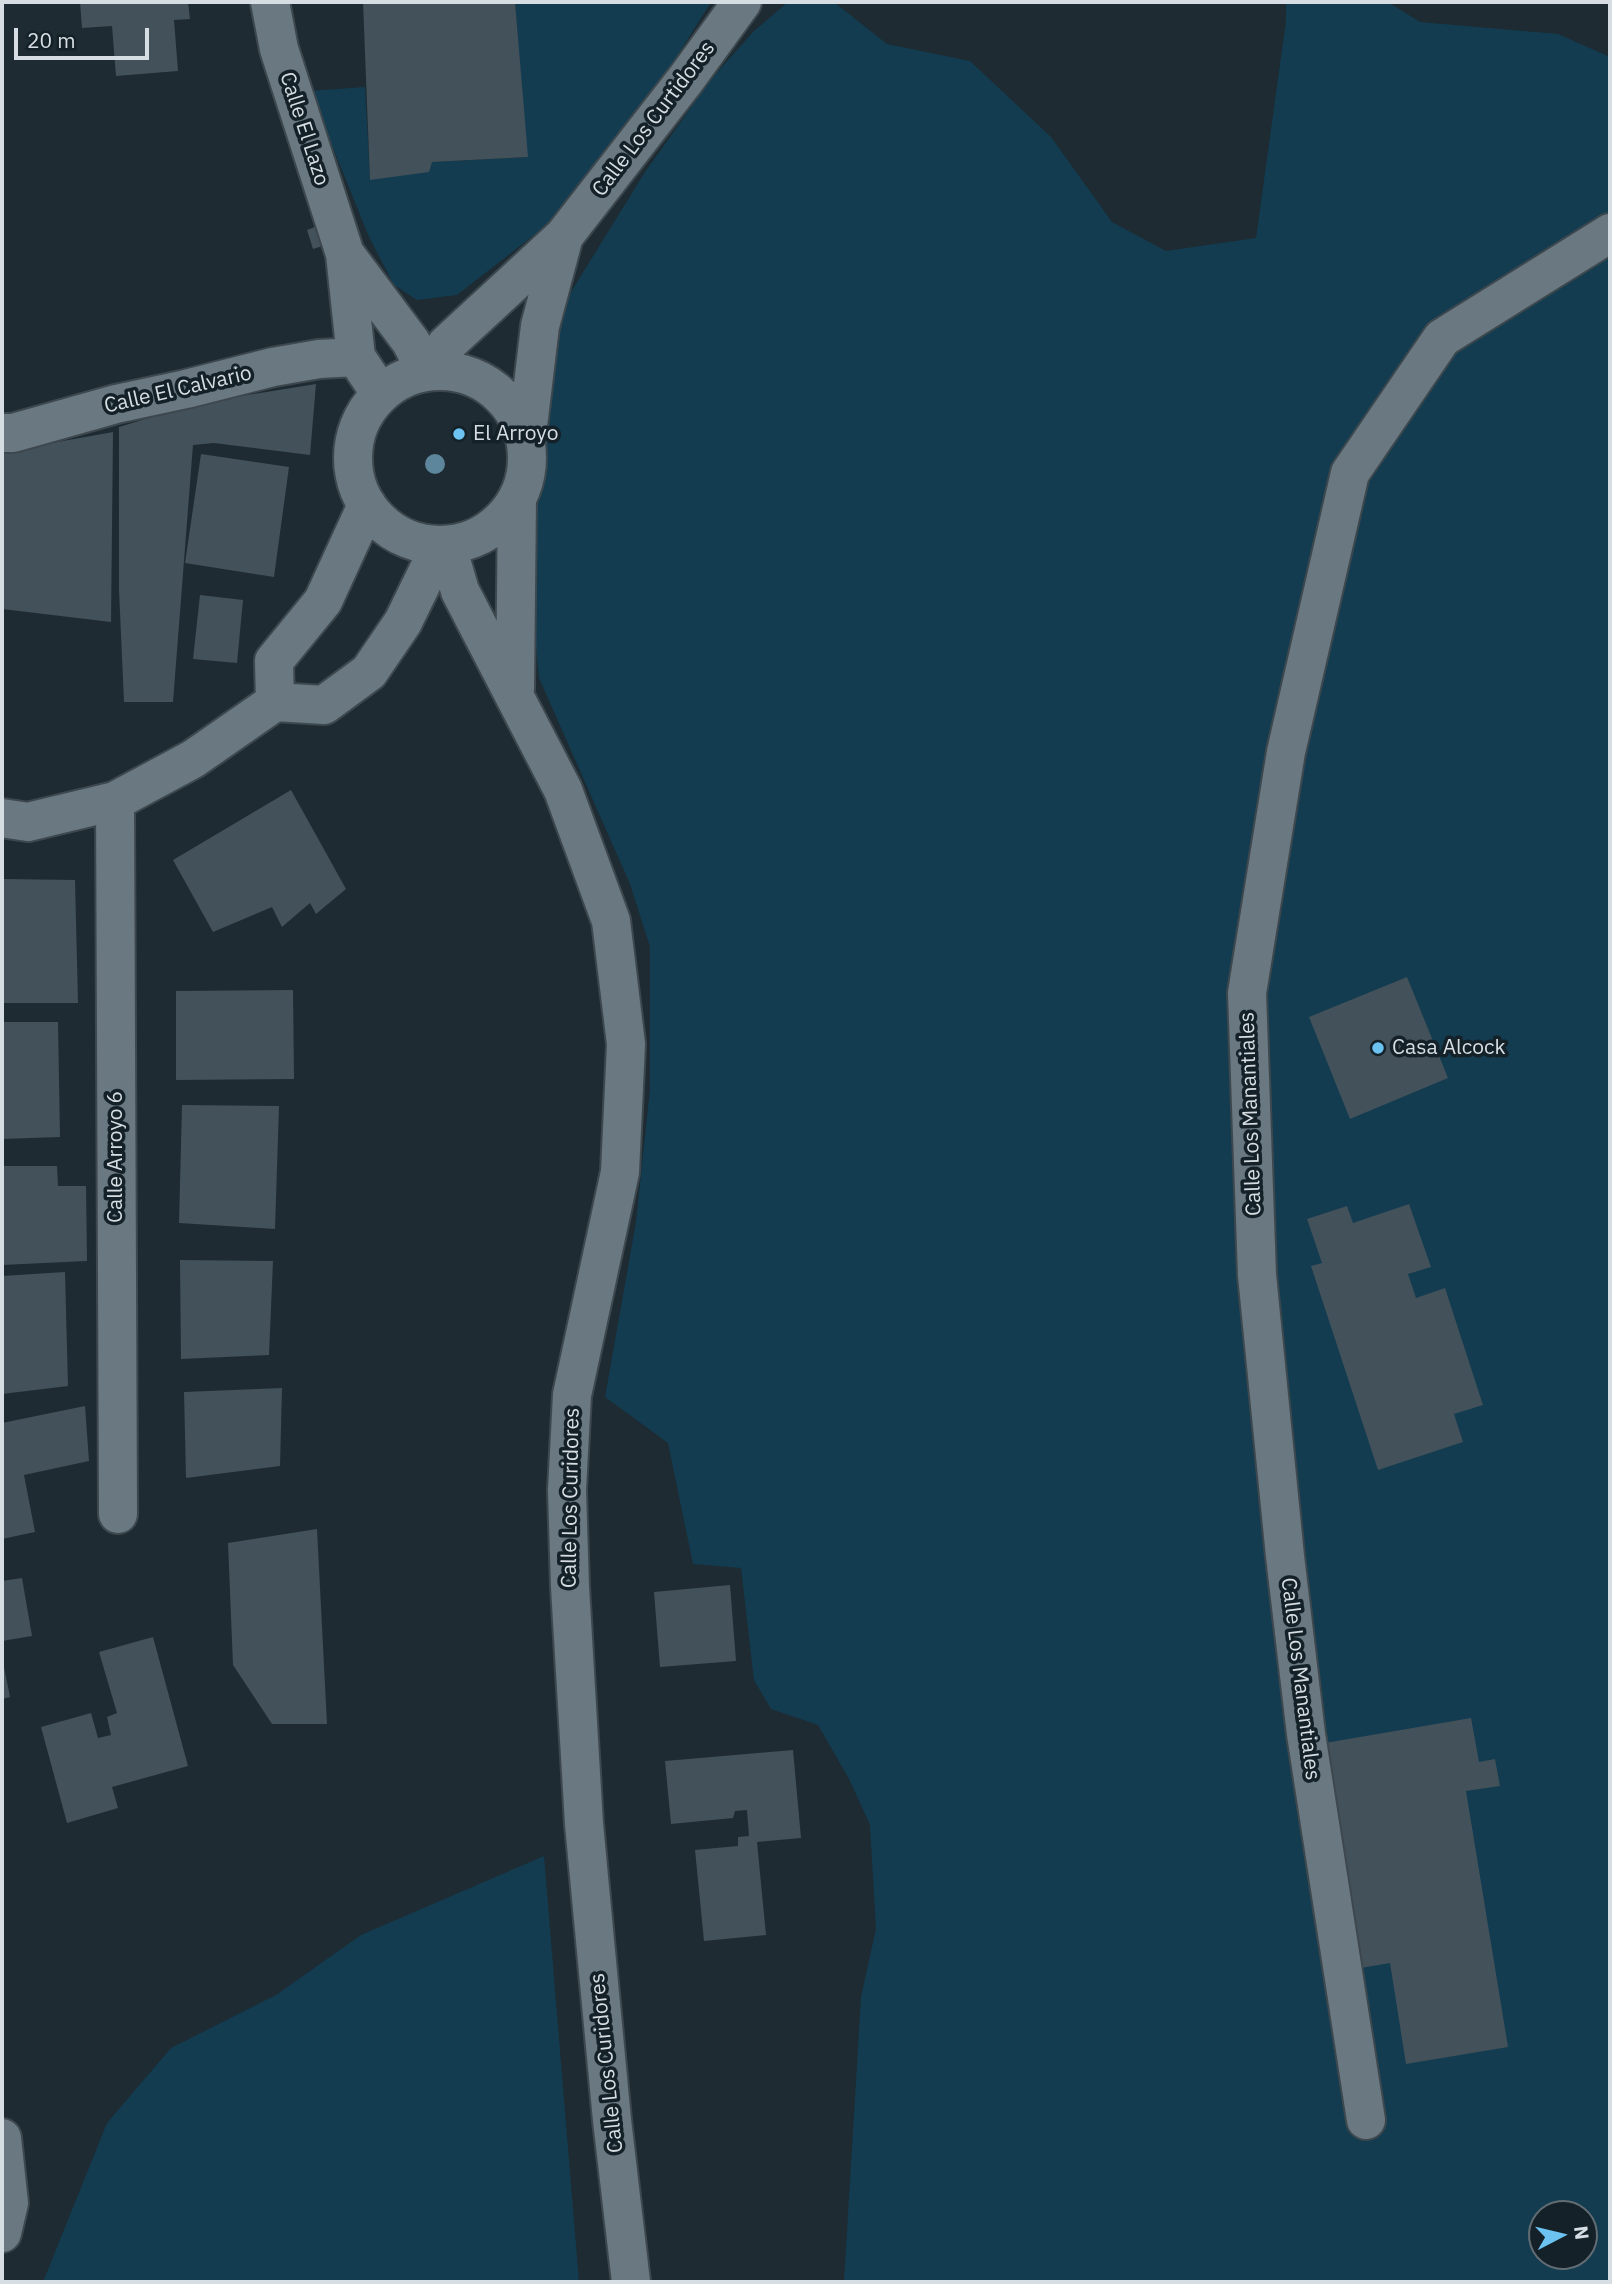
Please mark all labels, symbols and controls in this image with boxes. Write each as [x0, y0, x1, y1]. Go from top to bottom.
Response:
scale bar [18, 14, 152, 58]
text: 20 m [27, 26, 76, 54]
street label: Calle Los Curtidores [587, 36, 721, 202]
street label: Calle El Lazo [274, 69, 334, 189]
street label: Calle El Calvario [102, 361, 254, 419]
place label: El Arroyo [473, 421, 558, 447]
marker: El Arroyo [451, 426, 467, 442]
street label: Calle Los Manantiales [1235, 1012, 1267, 1216]
place label: Casa Alcock [1392, 1035, 1506, 1061]
marker: Casa Alcock [1370, 1040, 1386, 1056]
street label: Calle Arroyo 6 [103, 1091, 129, 1223]
street label: Calle Los Curidores [557, 1408, 585, 1588]
street label: Calle Los Manantiales [1275, 1576, 1325, 1782]
street label: Calle Los Curidores [585, 1972, 629, 2154]
north arrow [1528, 2200, 1598, 2270]
text: N [1569, 2224, 1595, 2241]

